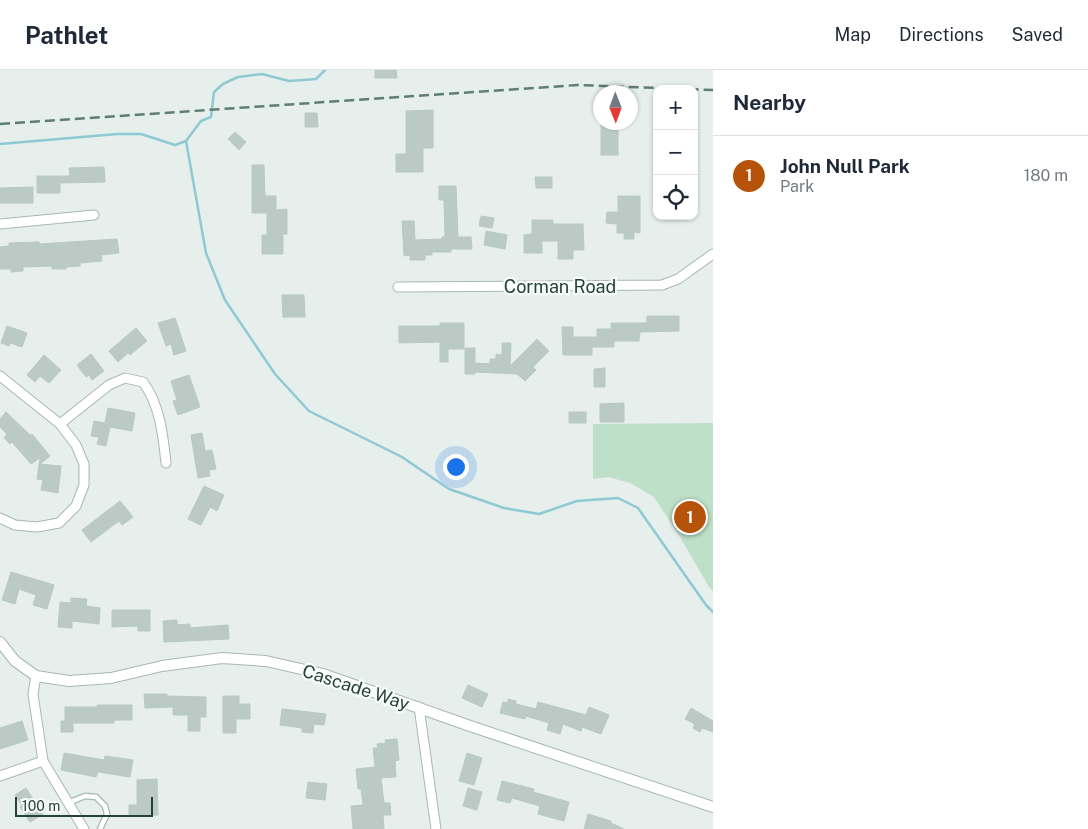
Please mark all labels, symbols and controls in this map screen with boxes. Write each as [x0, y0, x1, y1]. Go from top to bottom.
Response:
text: Pathlet [25, 21, 108, 49]
text: Map [834, 24, 871, 45]
text: Directions [899, 24, 984, 45]
text: Saved [1012, 24, 1063, 45]
north arrow [593, 85, 638, 130]
map controls [653, 85, 698, 220]
button: + [653, 85, 698, 130]
text: Nearby [733, 90, 806, 115]
button: − [653, 130, 698, 175]
text: John Null Park [780, 155, 910, 177]
text: 1 [746, 166, 752, 185]
text: 180 m [1024, 166, 1068, 185]
button: locate [653, 175, 698, 220]
text: Park [780, 177, 814, 196]
street label: Corman Road [504, 276, 616, 297]
your location [443, 454, 469, 480]
pin: 1 [674, 498, 706, 536]
street label: Cascade Way [300, 660, 413, 714]
scale bar [15, 794, 152, 817]
text: 100 m [22, 798, 60, 814]

